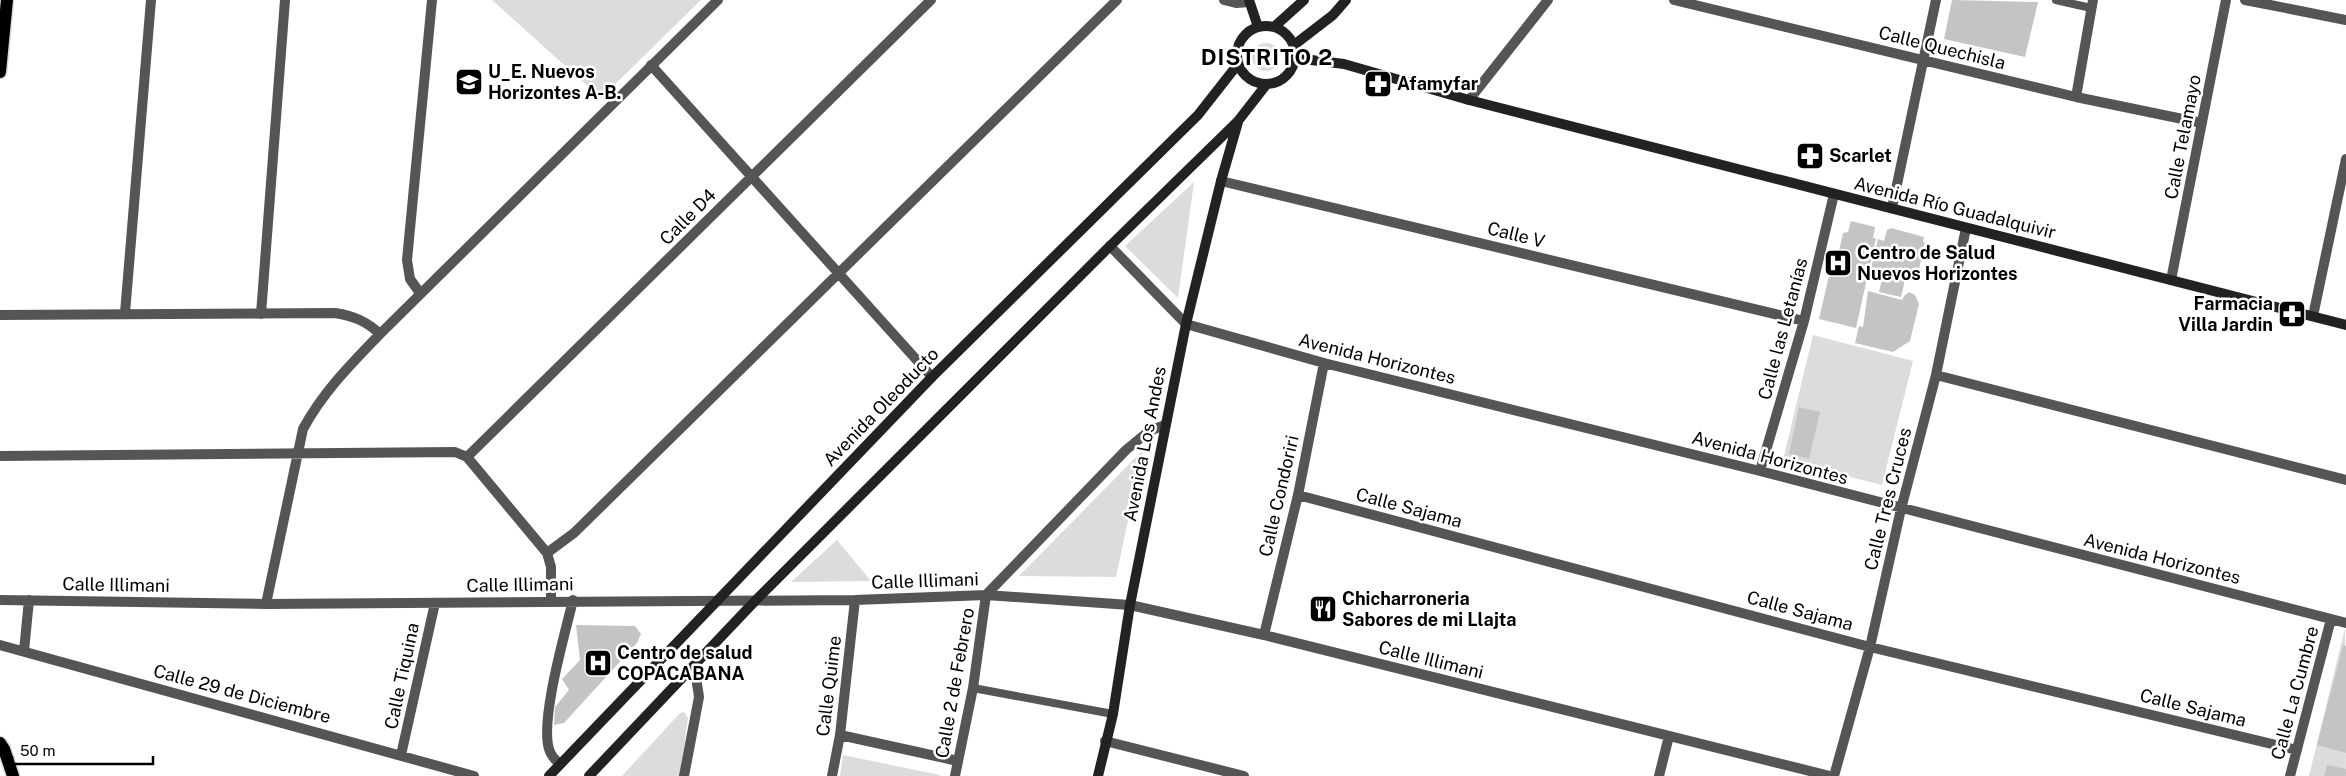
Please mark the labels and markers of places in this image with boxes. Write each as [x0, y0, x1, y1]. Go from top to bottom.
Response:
place label: U_E. Nuevos Horizontes A-B. [488, 61, 621, 103]
school or university icon: U_E. Nuevos Horizontes A-B. [454, 67, 484, 97]
pharmacy icon: Afamyfar [1363, 69, 1393, 99]
place label: Afamyfar [1397, 73, 1479, 94]
pharmacy icon: Scarlet [1795, 141, 1825, 171]
place label: Scarlet [1829, 145, 1892, 166]
place label: Centro de Salud Nuevos Horizontes [1857, 242, 2017, 284]
hospital icon: Centro de Salud Nuevos Horizontes [1823, 248, 1853, 278]
place label: Farmacia Villa Jardin [2178, 293, 2273, 335]
pharmacy icon: Farmacia Villa Jardin [2277, 299, 2307, 329]
place label: Chicharroneria Sabores de mi Llajta [1342, 588, 1517, 630]
restaurant icon: Chicharroneria Sabores de mi Llajta [1308, 594, 1338, 624]
place label: Centro de salud COPACABANA [617, 642, 752, 684]
hospital icon: Centro de salud COPACABANA [583, 648, 613, 678]

